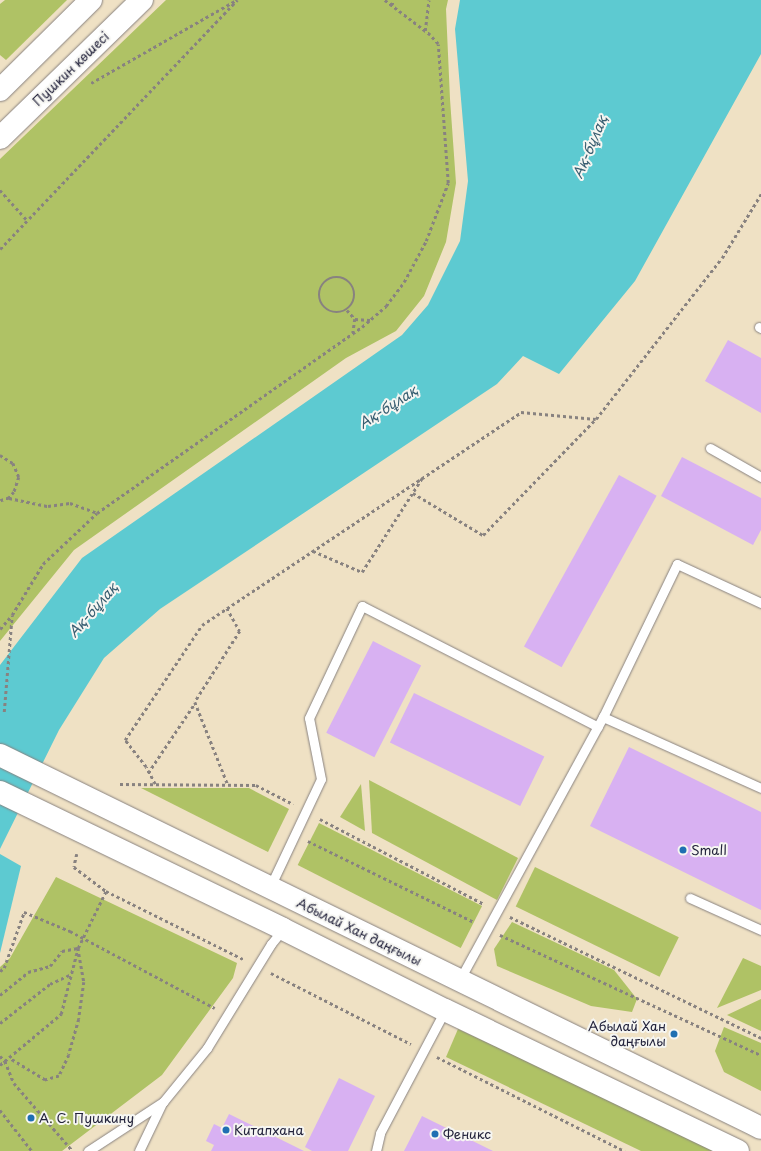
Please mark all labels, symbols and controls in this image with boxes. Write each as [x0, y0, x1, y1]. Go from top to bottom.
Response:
street label: Пушкин көшесі [29, 28, 113, 110]
water label: Ақ-бұлақ [569, 113, 611, 181]
water label: Ақ-бұлақ [356, 382, 420, 432]
water label: Ақ-бұлақ [65, 579, 121, 641]
place label: Small [691, 842, 727, 858]
marker: Small [678, 845, 688, 855]
street label: Абылай Хан даңғылы [294, 895, 424, 969]
place label: Абылай Хан даңғылы [588, 1019, 666, 1050]
marker: Абылай Хан даңғылы [669, 1029, 679, 1039]
place label: А. С. Пушкину [39, 1110, 135, 1126]
marker: А. С. Пушкину [26, 1113, 36, 1123]
place label: Китапхана [234, 1122, 304, 1138]
marker: Китапхана [221, 1125, 231, 1135]
place label: Феникс [443, 1126, 491, 1142]
marker: Феникс [430, 1129, 440, 1139]

